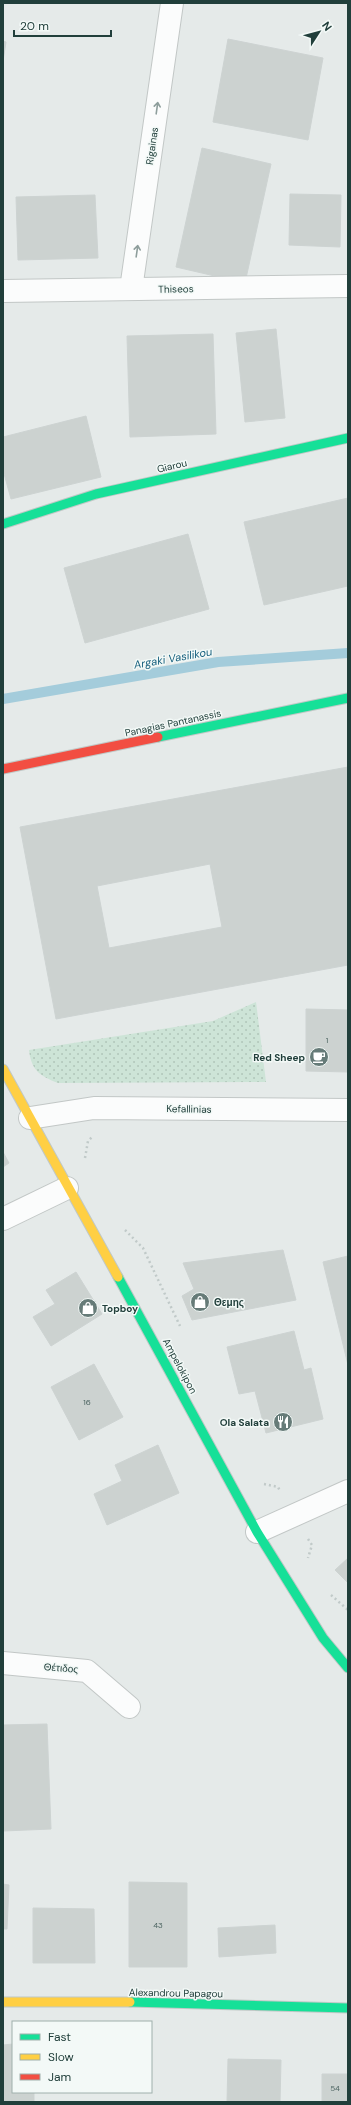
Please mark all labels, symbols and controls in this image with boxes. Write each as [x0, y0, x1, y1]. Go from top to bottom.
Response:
scale bar [14, 12, 111, 38]
north arrow [299, 12, 339, 52]
text: 20 m [20, 18, 49, 34]
text: N [319, 19, 335, 33]
one-way arrow [153, 102, 161, 115]
street label: Rigainas [143, 126, 161, 166]
one-way arrow [133, 245, 141, 258]
street label: Thiseos [158, 282, 194, 296]
street label: Giarou [156, 456, 189, 476]
water label: Argaki Vasilikou [132, 644, 214, 672]
street label: Panagias Pantanassis [124, 706, 222, 740]
house number: 1 [326, 1035, 328, 1045]
cafe icon: Red Sheep [308, 1046, 330, 1068]
place label: Red Sheep [253, 1051, 305, 1064]
street label: Kefallinias [166, 1102, 212, 1116]
shop icon: Θεμης [189, 1291, 211, 1313]
place label: Θεμης [214, 1296, 244, 1309]
shop icon: Topboy [77, 1297, 99, 1319]
place label: Topboy [102, 1302, 138, 1315]
street label: Ampelokipon [160, 1336, 200, 1396]
house number: 16 [83, 1397, 91, 1407]
restaurant icon: Ola Salata [272, 1411, 294, 1433]
place label: Ola Salata [220, 1416, 269, 1429]
street label: Θέτιδος [43, 1660, 79, 1676]
house number: 43 [153, 1920, 163, 1930]
street label: Alexandrou Papagou [129, 1986, 224, 2000]
legend [12, 2021, 152, 2093]
text: Fast [48, 2029, 71, 2045]
text: Slow [48, 2049, 74, 2065]
text: Jam [48, 2069, 71, 2085]
house number: 54 [330, 2083, 340, 2093]

